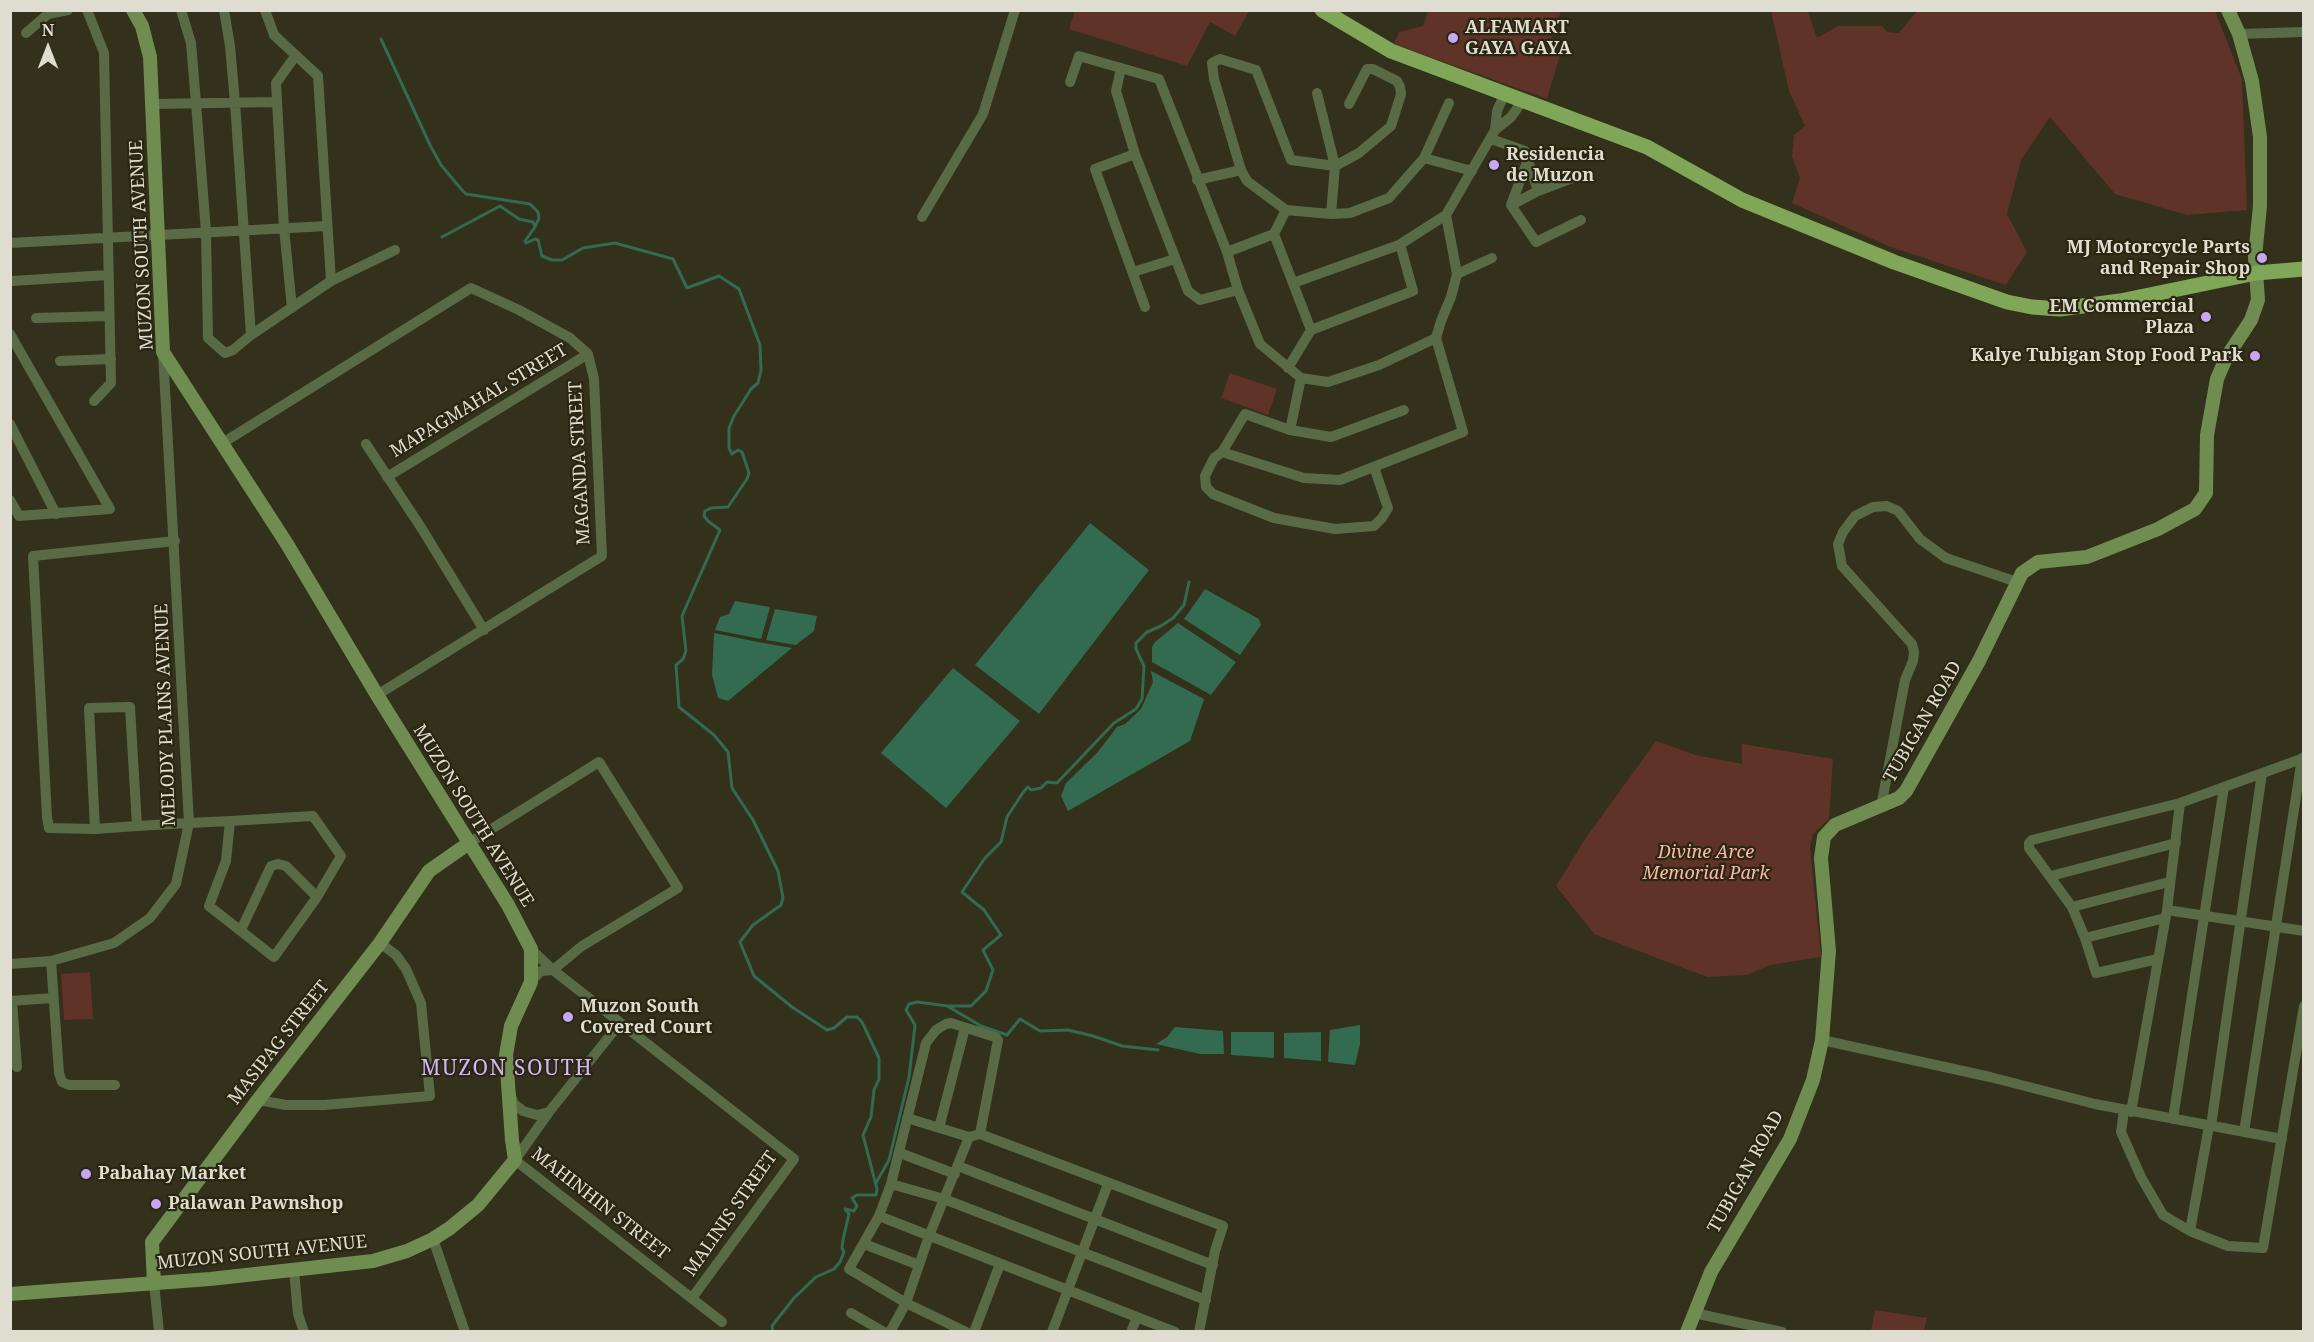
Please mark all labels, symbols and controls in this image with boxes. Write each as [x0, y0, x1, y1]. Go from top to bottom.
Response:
place label: ALFAMART GAYA GAYA [1465, 17, 1572, 60]
north arrow [18, 18, 78, 78]
text: N [42, 19, 54, 41]
marker: ALFAMART GAYA GAYA [1446, 31, 1460, 45]
street label: MUZON SOUTH AVENUE [126, 139, 158, 351]
place label: Residencia de Muzon [1506, 144, 1605, 186]
marker: Residencia de Muzon [1487, 158, 1501, 172]
place label: MJ Motorcycle Parts and Repair Shop [2067, 237, 2250, 280]
marker: MJ Motorcycle Parts and Repair Shop [2255, 251, 2269, 265]
place label: EM Commercial Plaza [2049, 296, 2194, 338]
marker: EM Commercial Plaza [2199, 310, 2213, 324]
street label: MAPAGMAHAL STREET [386, 339, 572, 463]
place label: Kalye Tubigan Stop Food Park [1971, 345, 2243, 367]
marker: Kalye Tubigan Stop Food Park [2248, 349, 2262, 363]
street label: MAGANDA STREET [565, 380, 595, 546]
street label: MELODY PLAINS AVENUE [151, 603, 181, 827]
street label: TUBIGAN ROAD [1880, 657, 1966, 787]
street label: MUZON SOUTH AVENUE [408, 721, 538, 911]
park label: Divine Arce Memorial Park [1643, 842, 1769, 884]
street label: MASIPAG STREET [224, 977, 334, 1109]
place label: Muzon South Covered Court [580, 996, 712, 1038]
marker: Muzon South Covered Court [561, 1010, 575, 1024]
district label: MUZON SOUTH [421, 1056, 593, 1082]
street label: TUBIGAN ROAD [1703, 1107, 1789, 1237]
street label: MAHINHIN STREET [527, 1143, 673, 1265]
street label: MALINIS STREET [680, 1147, 782, 1281]
place label: Pabahay Market [98, 1163, 246, 1185]
marker: Pabahay Market [79, 1167, 93, 1181]
place label: Palawan Pawnshop [168, 1193, 343, 1215]
marker: Palawan Pawnshop [149, 1197, 163, 1211]
street label: MUZON SOUTH AVENUE [156, 1231, 368, 1275]

